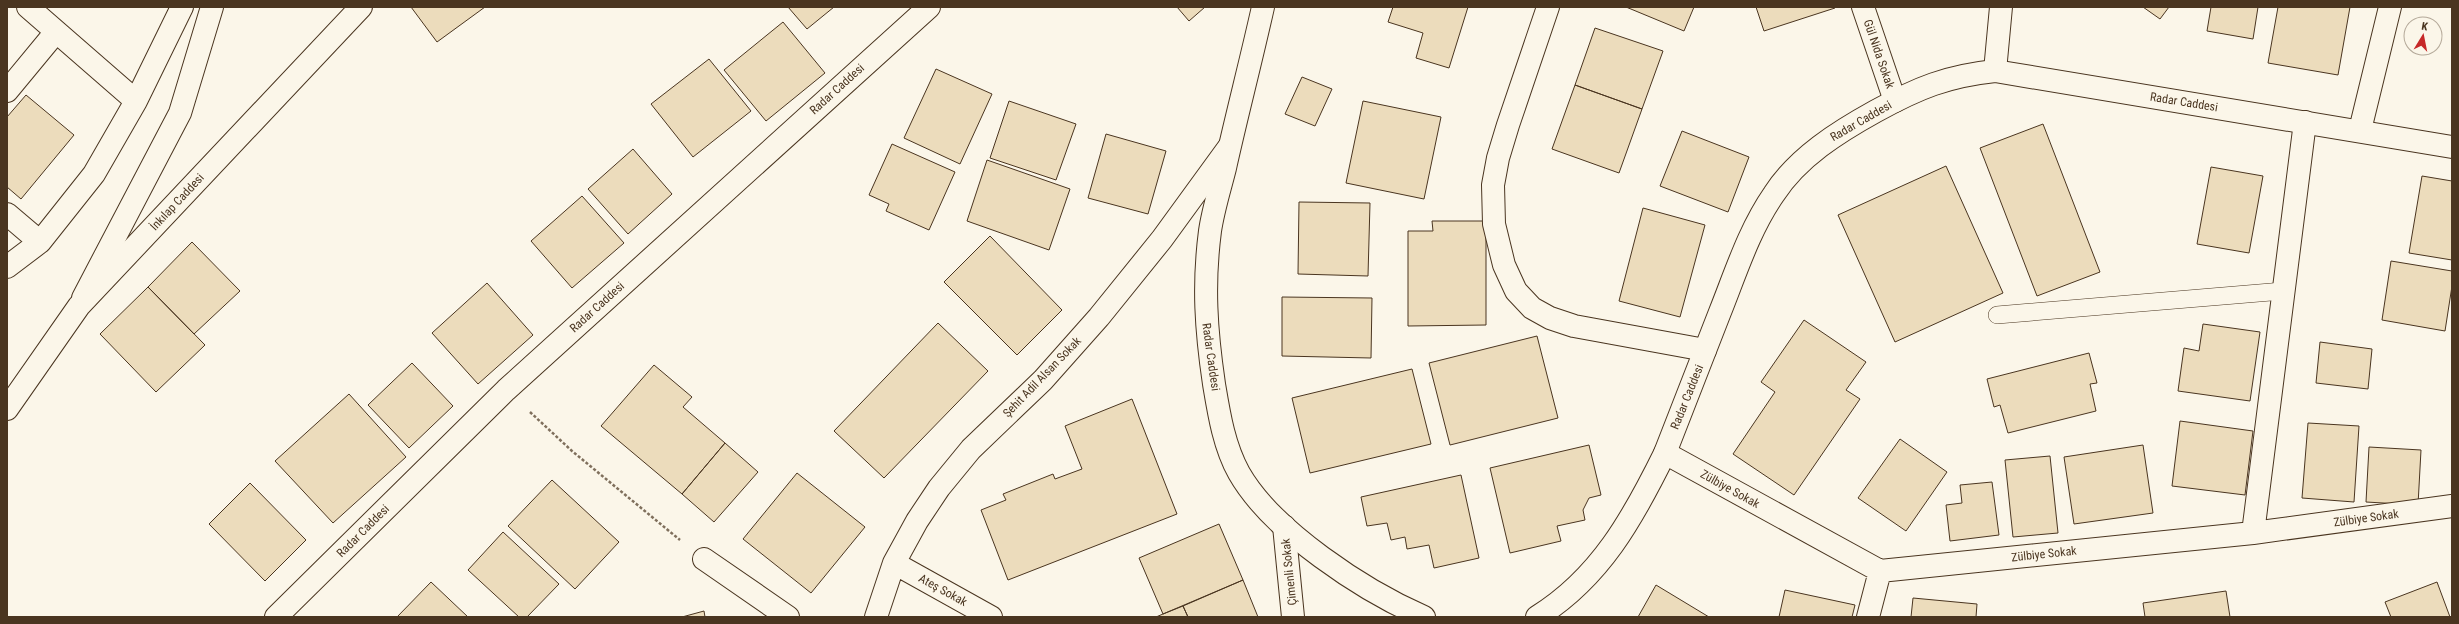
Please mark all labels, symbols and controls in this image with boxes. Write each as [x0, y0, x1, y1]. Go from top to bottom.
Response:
north arrow [2403, 16, 2443, 56]
street label: Gül Nida Sokak [1861, 18, 1898, 91]
text: K [2421, 20, 2430, 34]
street label: Radar Caddesi [807, 61, 867, 117]
street label: Radar Caddesi [2149, 90, 2219, 114]
street label: Radar Caddesi [1828, 98, 1894, 144]
street label: İnkılap Caddesi [146, 170, 207, 233]
street label: Radar Caddesi [567, 279, 627, 335]
street label: Radar Caddesi [1199, 322, 1223, 392]
street label: Şehit Adil Alsan Sokak [1000, 334, 1084, 420]
street label: Radar Caddesi [1668, 363, 1706, 431]
street label: Zülbiye Sokak [1698, 467, 1763, 511]
street label: Radar Caddesi [334, 502, 392, 560]
street label: Zülbiye Sokak [2333, 506, 2400, 529]
street label: Çimenli Sokak [1278, 537, 1299, 606]
street label: Zülbiye Sokak [2011, 544, 2078, 564]
street label: Ateş Sokak [916, 571, 970, 609]

